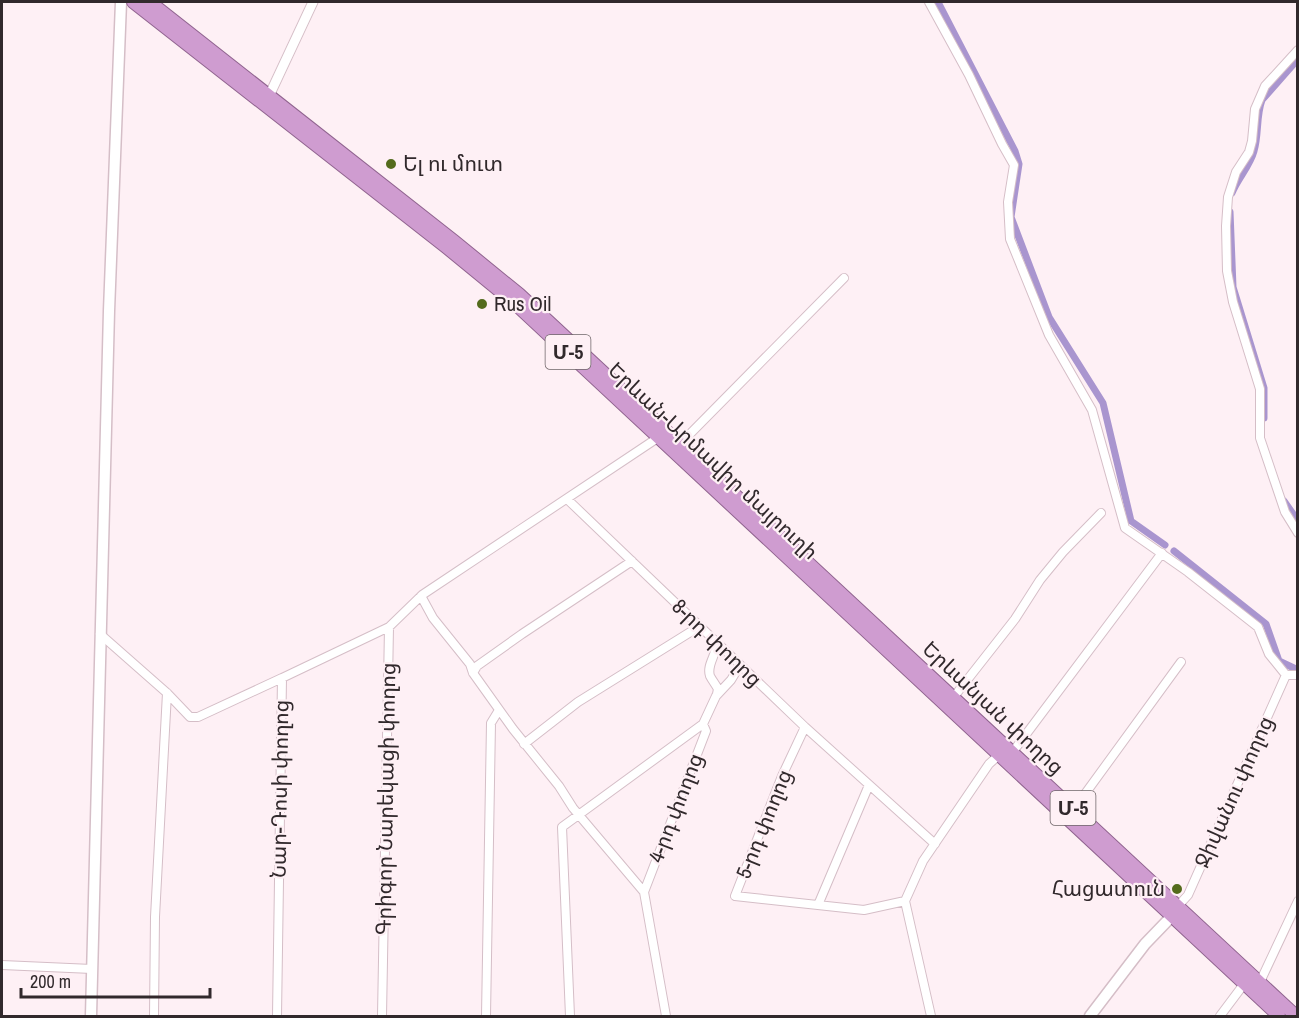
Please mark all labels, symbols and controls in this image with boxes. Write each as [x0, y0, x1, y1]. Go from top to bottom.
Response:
place label: Ել ու մուտ [403, 149, 503, 178]
marker: Ել ու մուտ [384, 157, 398, 171]
place label: Rus Oil [494, 289, 551, 318]
marker: Rus Oil [475, 297, 489, 311]
road number: Մ-5 [546, 335, 590, 369]
street label: Երևան-Արմավիր մայրուղի [602, 355, 825, 566]
street label: 8-րդ փողոց [666, 592, 769, 693]
street label: Երևանյան փողոց [916, 634, 1070, 781]
street label: Գրիգոր Նարեկացի փողոց [369, 662, 402, 936]
street label: Նար-Դոսի փողոց [263, 700, 296, 878]
street label: Ջիվանու փողոց [1187, 711, 1280, 872]
street label: 4-րդ փողոց [641, 749, 710, 867]
street label: 5-րդ փողոց [728, 765, 799, 883]
road number: Մ-5 [1050, 791, 1096, 825]
place label: Հացատուն [1052, 874, 1165, 903]
marker: Հացատուն [1170, 882, 1184, 896]
scale bar [21, 961, 210, 999]
text: 200 m [30, 969, 71, 994]

